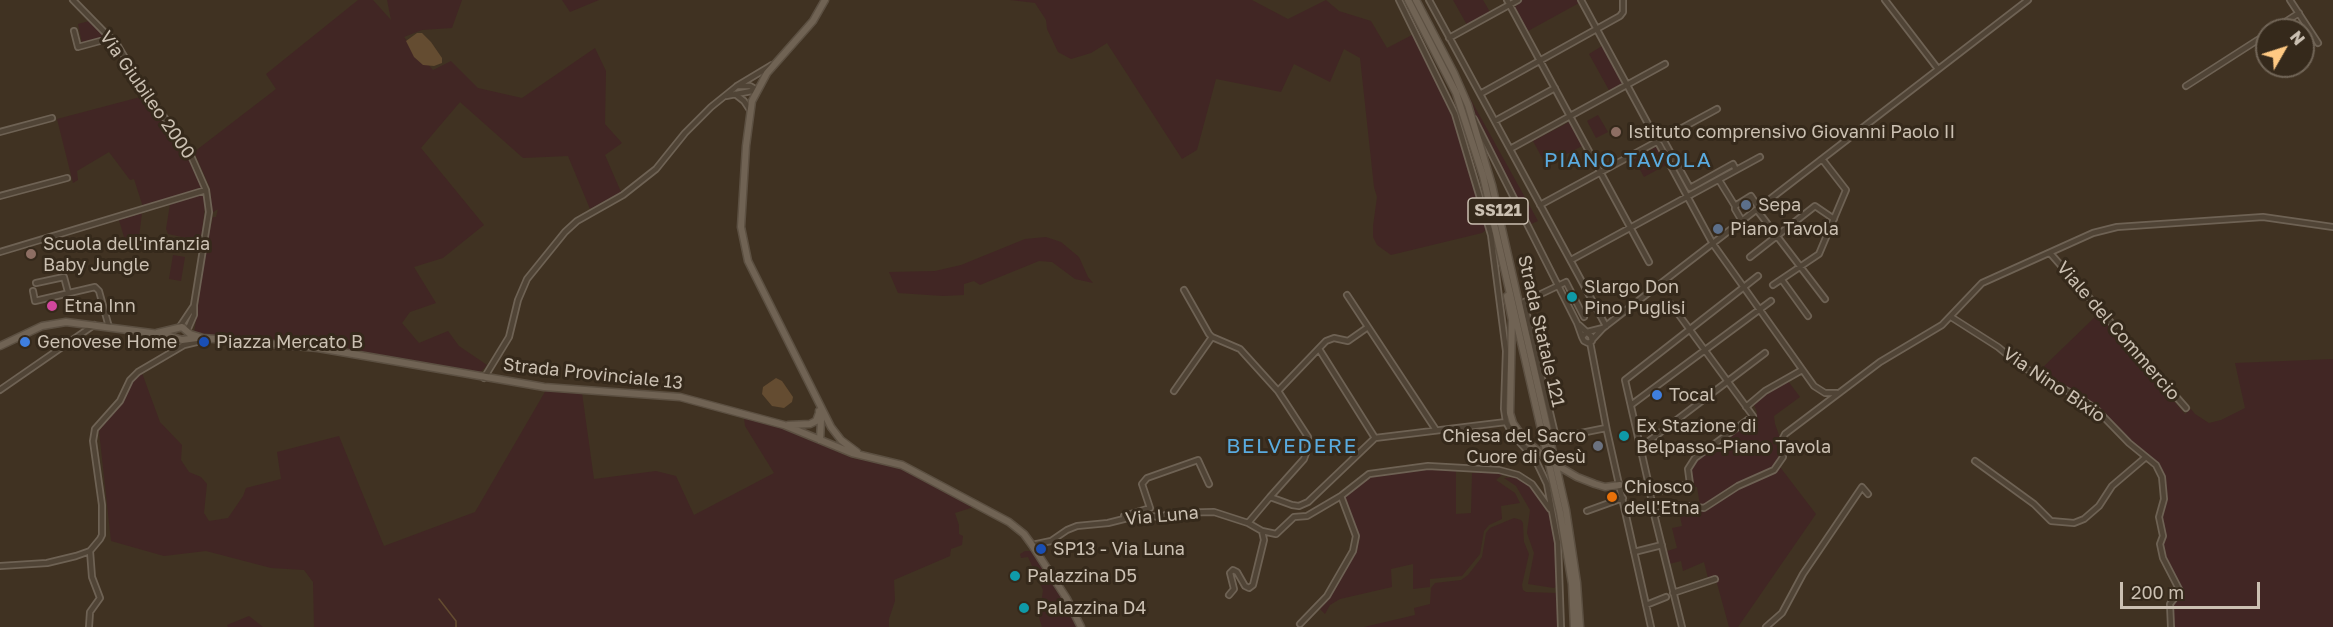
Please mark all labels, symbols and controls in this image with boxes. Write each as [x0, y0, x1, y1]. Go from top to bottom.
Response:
north arrow [2255, 18, 2315, 78]
street label: Via Giubileo 2000 [95, 27, 199, 163]
text: N [2286, 27, 2309, 49]
place label: Istituto comprensivo Giovanni Paolo II [1628, 121, 1955, 143]
marker: Istituto comprensivo Giovanni Paolo II [1609, 125, 1623, 139]
district label: PIANO TAVOLA [1544, 147, 1712, 173]
place label: Sepa [1758, 194, 1801, 216]
road number: SS121 [1468, 198, 1528, 224]
marker: Sepa [1739, 198, 1753, 212]
place label: Piano Tavola [1730, 218, 1839, 240]
marker: Piano Tavola [1711, 222, 1725, 236]
place label: Scuola dell'infanzia Baby Jungle [43, 233, 210, 276]
marker: Scuola dell'infanzia Baby Jungle [24, 247, 38, 261]
street label: Strada Statale 121 [1513, 253, 1569, 409]
street label: Viale del Commercio [2052, 257, 2184, 405]
place label: Slargo Don Pino Puglisi [1584, 276, 1686, 318]
marker: Slargo Don Pino Puglisi [1565, 290, 1579, 304]
place label: Etna Inn [64, 295, 136, 317]
marker: Etna Inn [45, 299, 59, 313]
place label: Genovese Home [37, 331, 177, 353]
place label: Piazza Mercato B [216, 331, 363, 353]
marker: Genovese Home [18, 335, 32, 349]
marker: Piazza Mercato B [197, 335, 211, 349]
street label: Via Nino Bixio [1999, 343, 2109, 427]
street label: Strada Provinciale 13 [502, 354, 684, 394]
place label: Tocal [1669, 384, 1715, 406]
marker: Tocal [1650, 388, 1664, 402]
place label: Ex Stazione di Belpasso-Piano Tavola [1636, 415, 1831, 458]
place label: Chiesa del Sacro Cuore di Gesù [1442, 425, 1586, 468]
marker: Ex Stazione di Belpasso-Piano Tavola [1617, 429, 1631, 443]
district label: BELVEDERE [1226, 433, 1358, 459]
marker: Chiesa del Sacro Cuore di Gesù [1591, 439, 1605, 453]
place label: Chiosco dell'Etna [1624, 476, 1700, 518]
marker: Chiosco dell'Etna [1605, 490, 1619, 504]
street label: Via Luna [1124, 502, 1200, 530]
place label: SP13 - Via Luna [1053, 538, 1185, 560]
marker: SP13 - Via Luna [1034, 542, 1048, 556]
place label: Palazzina D5 [1027, 565, 1137, 587]
marker: Palazzina D5 [1008, 569, 1022, 583]
scale bar [2123, 570, 2262, 608]
text: 200 m [2131, 581, 2184, 603]
place label: Palazzina D4 [1036, 597, 1146, 619]
marker: Palazzina D4 [1017, 601, 1031, 615]

